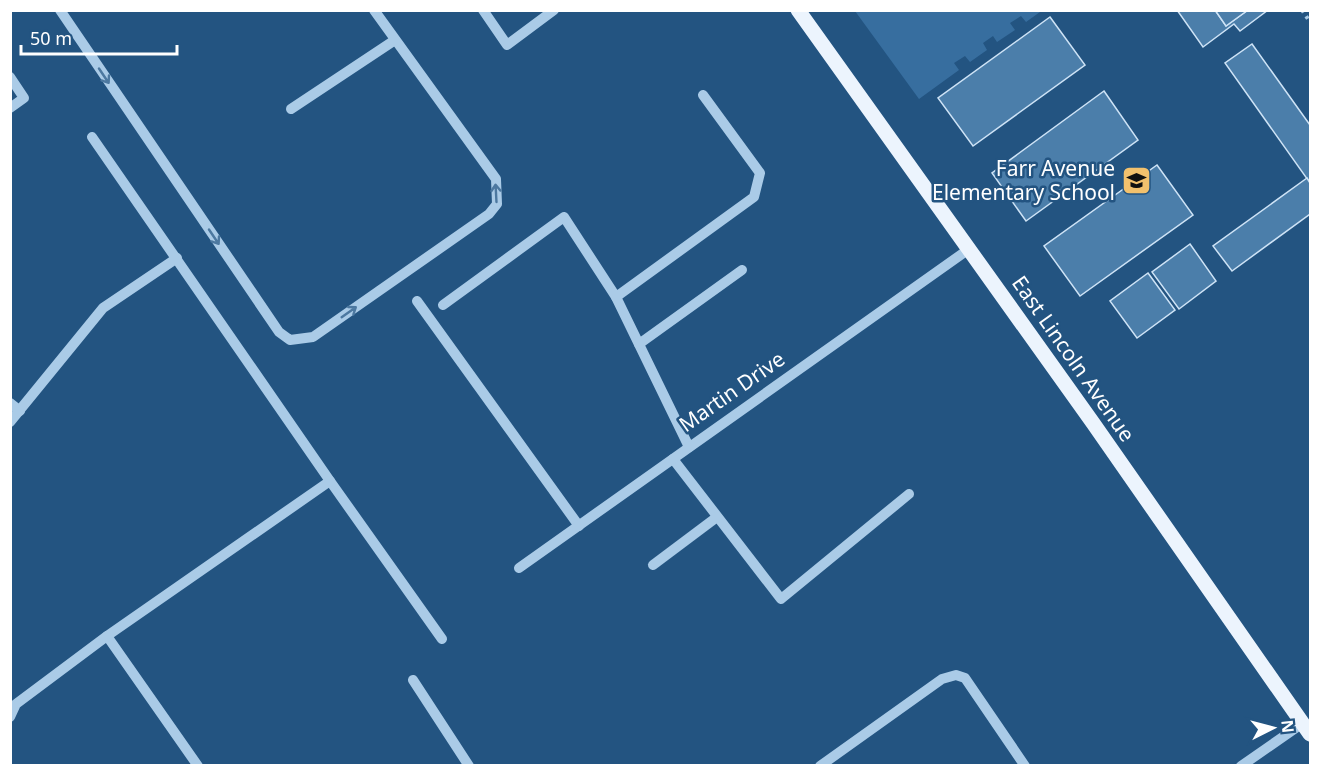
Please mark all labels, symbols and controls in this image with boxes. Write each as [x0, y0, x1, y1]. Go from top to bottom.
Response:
scale bar [21, 18, 177, 56]
text: 50 m [30, 26, 72, 50]
one-way arrow [98, 67, 110, 84]
place label: Farr Avenue Elementary School [932, 154, 1115, 206]
school or university icon: Farr Avenue Elementary School [1120, 165, 1152, 197]
one-way arrow [491, 183, 502, 203]
one-way arrow [208, 229, 220, 245]
street label: East Lincoln Avenue [1006, 270, 1142, 447]
one-way arrow [340, 306, 356, 318]
street label: Martin Drive [673, 344, 790, 438]
north arrow [1243, 698, 1303, 758]
text: N [1276, 719, 1300, 734]

